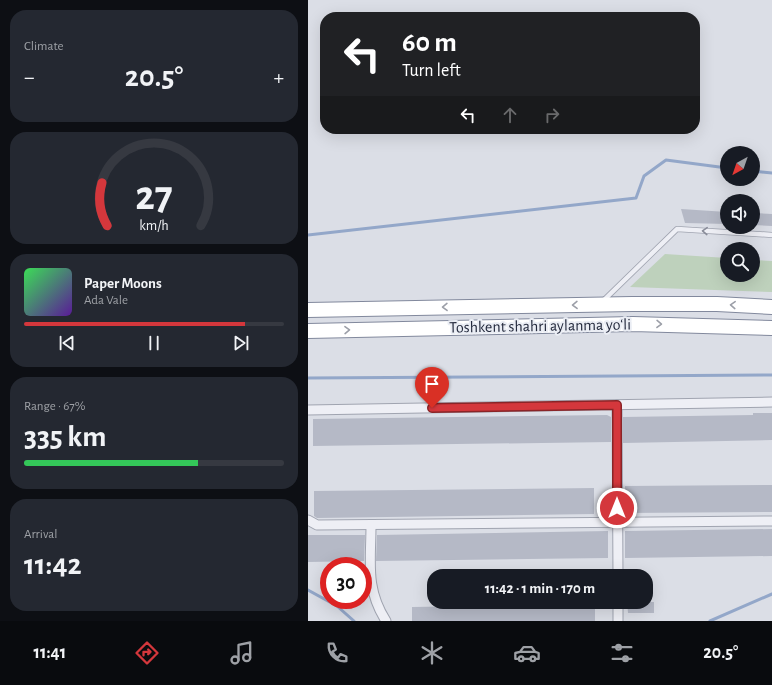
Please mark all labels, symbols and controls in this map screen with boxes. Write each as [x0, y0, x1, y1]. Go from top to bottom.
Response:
icon: left [336, 28, 388, 80]
text: 60 m [402, 29, 457, 57]
text: Climate [24, 40, 63, 53]
text: 20.5° [125, 62, 183, 92]
text: Turn left [402, 62, 461, 80]
text: − [24, 66, 35, 88]
text: + [273, 66, 284, 88]
icon: left [457, 104, 479, 126]
icon: ahead [499, 104, 521, 126]
icon: right [541, 104, 563, 126]
north arrow [720, 146, 760, 186]
map controls [720, 146, 760, 282]
text: 27 [135, 176, 173, 217]
button: sound [720, 194, 760, 234]
text: km/h [139, 219, 169, 233]
one-way arrow [702, 227, 708, 235]
button: search [720, 242, 760, 282]
text: Paper Moons [84, 276, 162, 291]
text: Ada Vale [84, 294, 128, 307]
one-way arrow [572, 301, 578, 309]
one-way arrow [730, 301, 736, 309]
one-way arrow [442, 303, 448, 312]
street label: Toshkent shahri aylanma yoʻli [449, 316, 631, 337]
one-way arrow [656, 320, 662, 328]
one-way arrow [344, 326, 350, 334]
icon: previous [56, 332, 78, 354]
icon: pause [143, 332, 165, 354]
icon: next [230, 332, 252, 354]
pin [415, 367, 449, 408]
icon: arrive [421, 373, 443, 395]
text: Range · 67% [24, 400, 85, 413]
text: 335 km [24, 422, 106, 452]
position arrow [596, 487, 638, 529]
text: Arrival [24, 528, 57, 541]
text: 11:42 [24, 550, 82, 580]
speed limit sign: 30 [320, 557, 372, 609]
text: 11:42 · 1 min · 170 m [485, 581, 595, 596]
icon: directions [133, 639, 161, 667]
icon: music [228, 639, 256, 667]
icon: phone [323, 639, 351, 667]
icon: climate [418, 639, 446, 667]
icon: car [513, 639, 541, 667]
icon: filters [608, 639, 636, 667]
text: 11:41 [34, 644, 66, 662]
text: 20.5° [703, 644, 738, 662]

